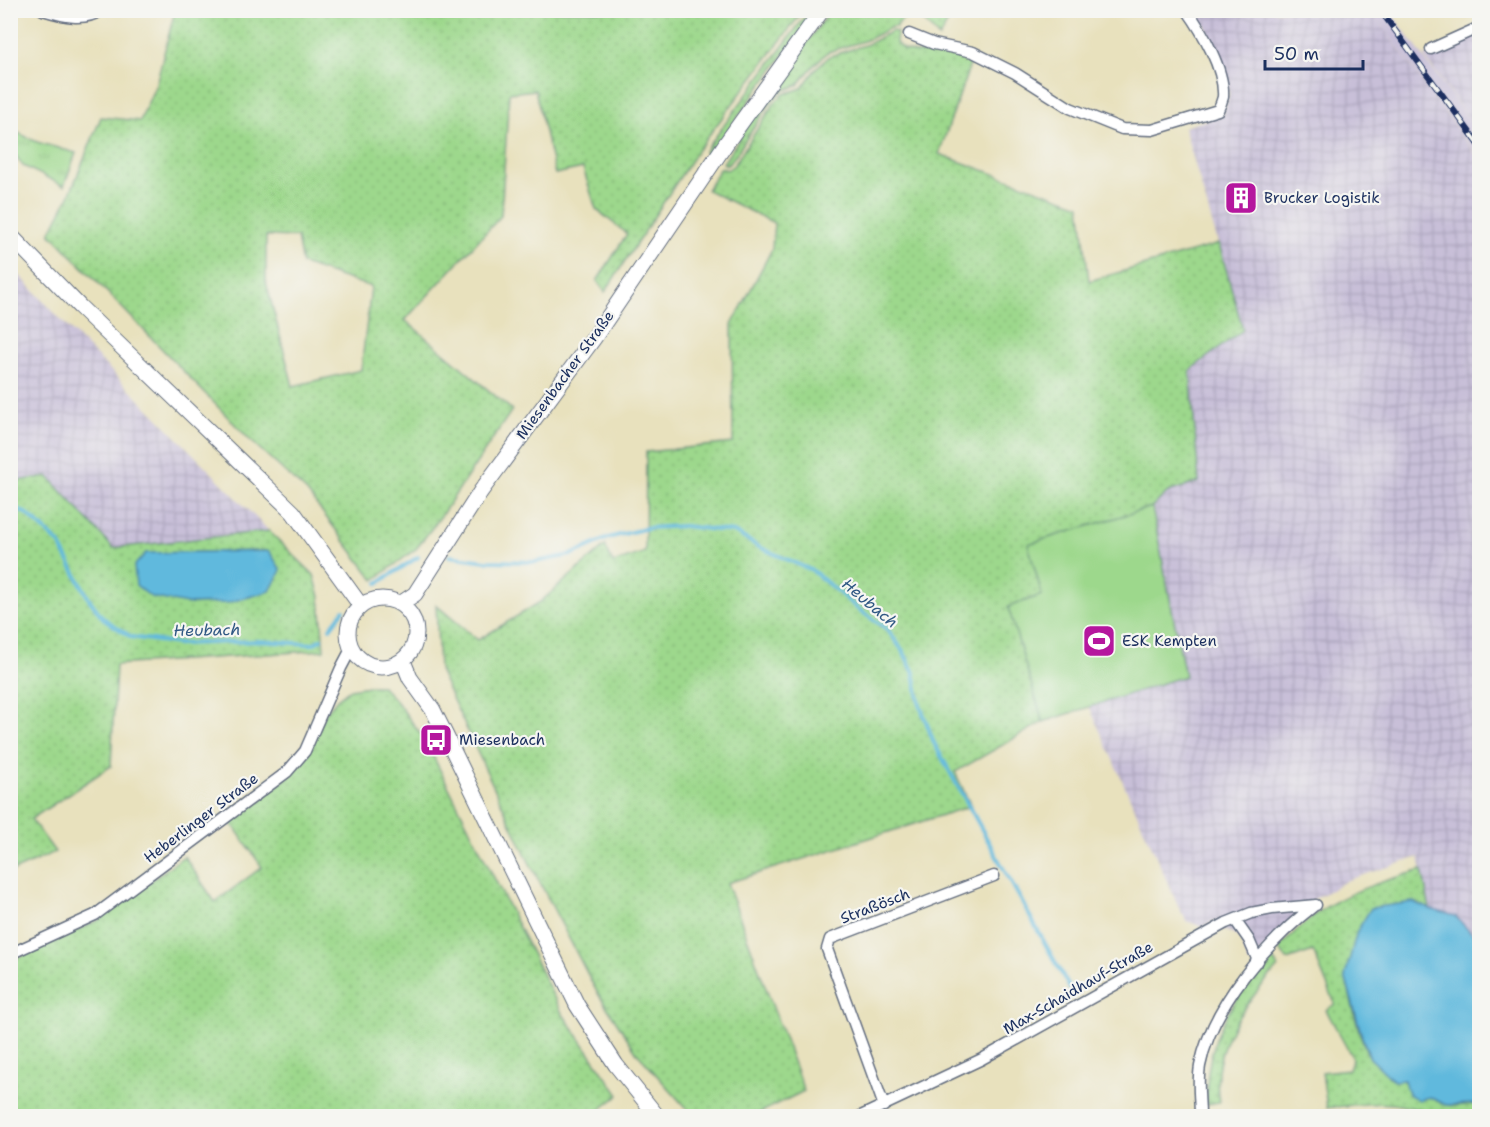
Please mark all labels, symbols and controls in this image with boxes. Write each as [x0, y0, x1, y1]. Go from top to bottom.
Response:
scale bar [1265, 33, 1362, 71]
text: 50 m [1274, 42, 1319, 66]
building icon: Brucker Logistik [1223, 180, 1259, 216]
place label: Brucker Logistik [1264, 188, 1380, 208]
street label: Miesenbacher Straße [511, 307, 619, 443]
water label: Heubach [838, 573, 902, 633]
water label: Heubach [173, 619, 241, 641]
sports icon: ESK Kempten [1081, 623, 1117, 659]
place label: ESK Kempten [1122, 631, 1217, 651]
bus stop icon: Miesenbach [418, 722, 454, 758]
place label: Miesenbach [459, 730, 545, 750]
street label: Heberlinger Straße [140, 768, 262, 868]
street label: Straßösch [837, 884, 913, 928]
street label: Max-Schaidhauf-Straße [999, 937, 1157, 1039]

